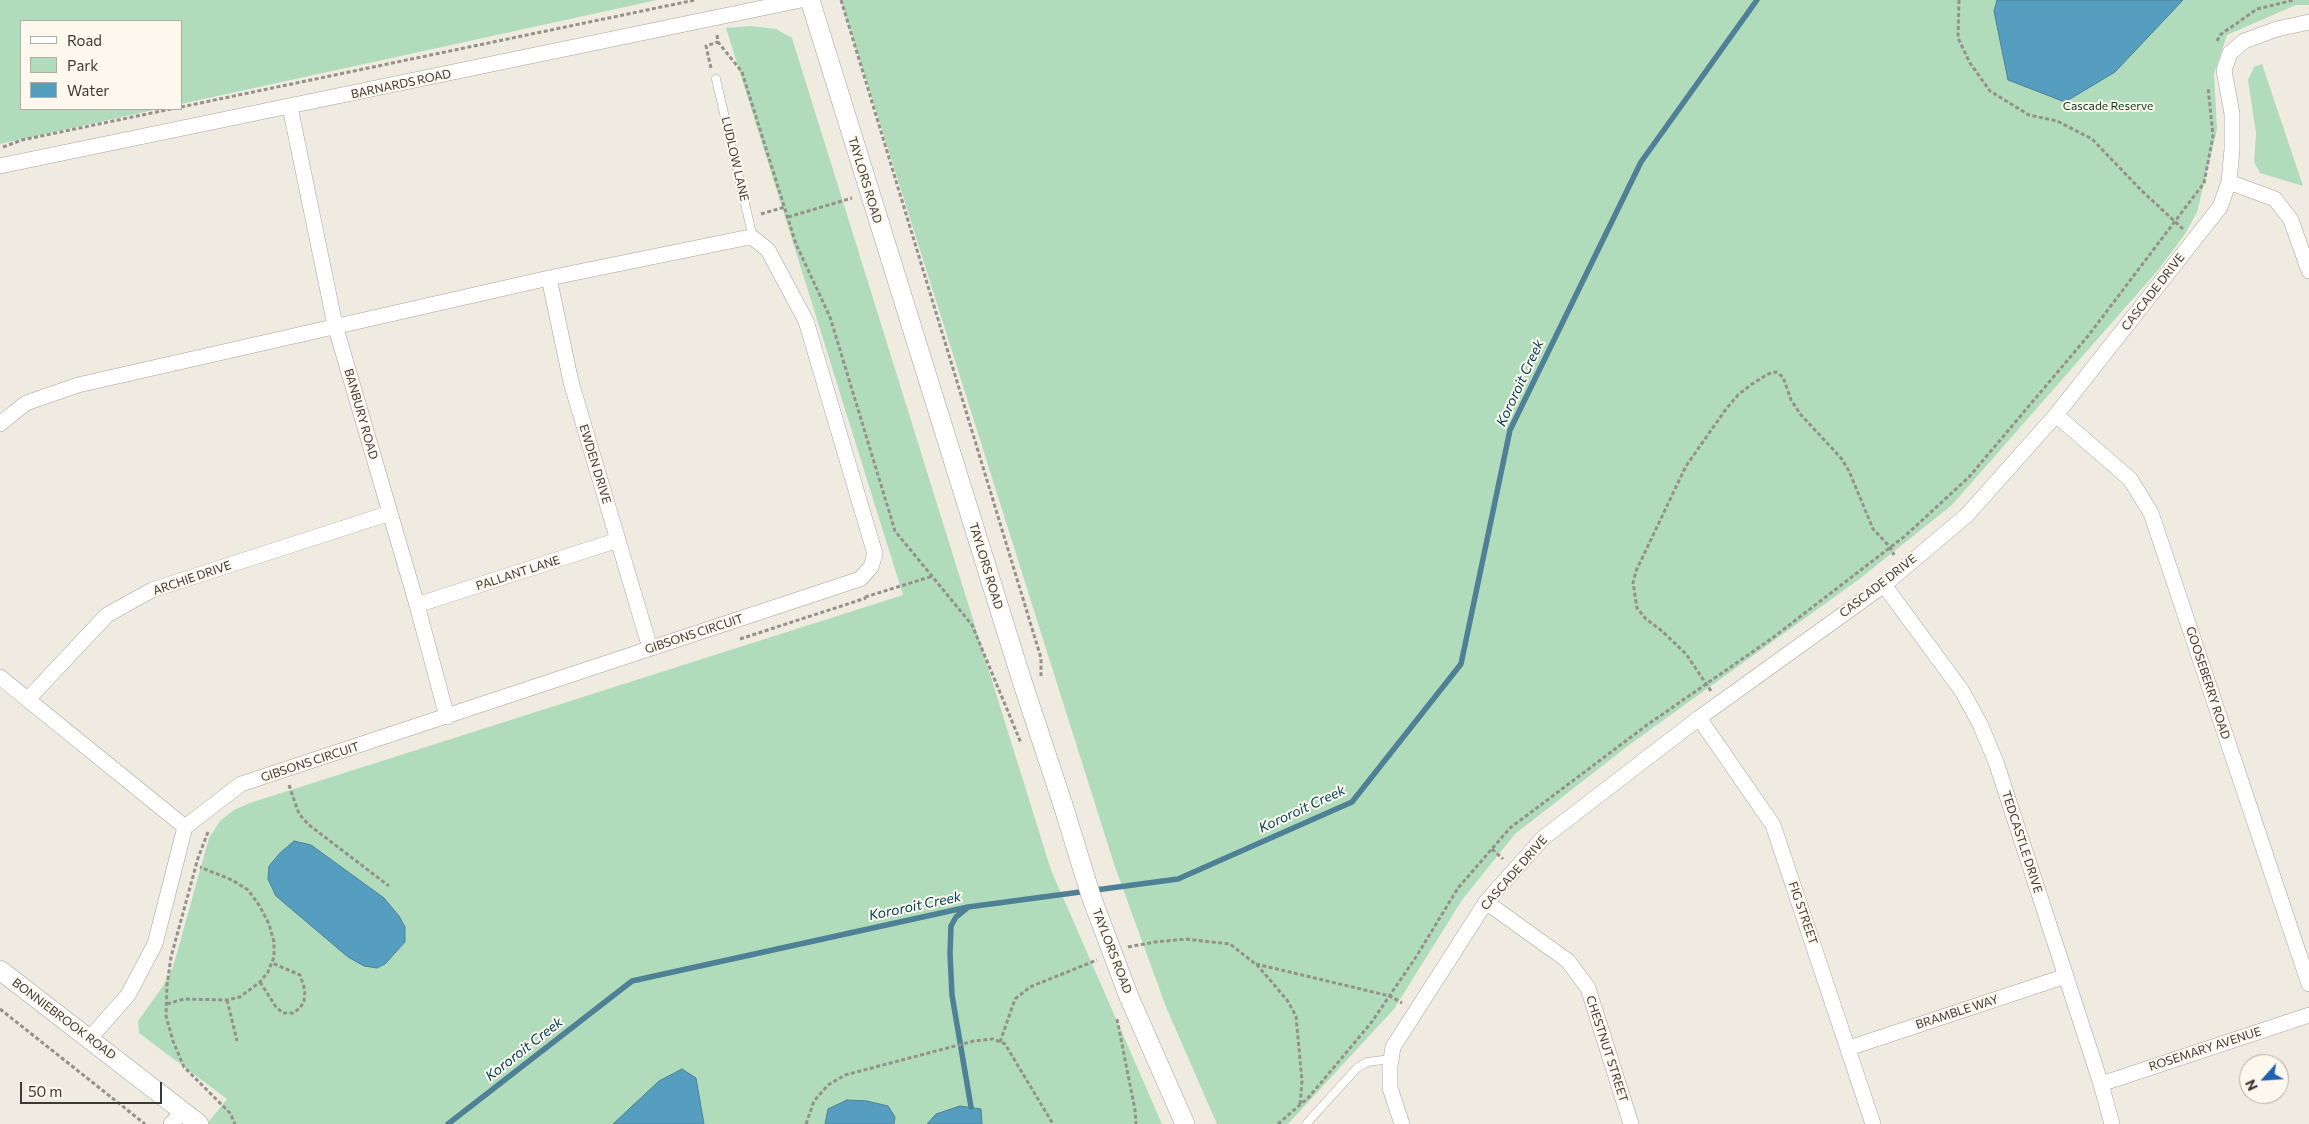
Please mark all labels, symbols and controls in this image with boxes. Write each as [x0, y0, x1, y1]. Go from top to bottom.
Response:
legend [20, 20, 182, 110]
text: Road [67, 31, 102, 49]
text: Park [67, 56, 98, 74]
street label: BARNARDS ROAD [350, 66, 452, 102]
text: Water [67, 81, 109, 99]
park label: Cascade Reserve [2063, 99, 2153, 113]
street label: LUDLOW LANE [718, 115, 752, 203]
street label: TAYLORS ROAD [845, 135, 885, 225]
street label: CASCADE DRIVE [2118, 251, 2188, 333]
water label: Kororoit Creek [1493, 337, 1547, 429]
street label: BANBURY ROAD [341, 367, 381, 461]
street label: EWDEN DRIVE [576, 423, 614, 505]
street label: TAYLORS ROAD [966, 521, 1006, 611]
street label: CASCADE DRIVE [1837, 551, 1919, 621]
street label: PALLANT LANE [474, 553, 562, 593]
street label: ARCHIE DRIVE [151, 558, 233, 598]
street label: GIBSONS CIRCUIT [643, 611, 745, 657]
street label: GOOSEBERRY ROAD [2183, 625, 2233, 741]
street label: GIBSONS CIRCUIT [259, 739, 361, 785]
water label: Kororoit Creek [1256, 782, 1348, 836]
street label: TEDCASTLE DRIVE [1999, 789, 2045, 895]
street label: CASCADE DRIVE [1478, 833, 1550, 913]
street label: FIG STREET [1785, 880, 1821, 946]
water label: Kororoit Creek [867, 888, 963, 924]
street label: TAYLORS ROAD [1089, 906, 1135, 996]
street label: BONNIEBROOK ROAD [9, 975, 119, 1063]
street label: BRAMBLE WAY [1914, 992, 2000, 1032]
street label: CHESTNUT STREET [1583, 994, 1631, 1104]
water label: Kororoit Creek [482, 1013, 566, 1085]
street label: ROSEMARY AVENUE [2147, 1024, 2263, 1074]
north arrow [2239, 1054, 2289, 1104]
scale bar [22, 1072, 165, 1104]
text: N [2241, 1077, 2261, 1094]
text: 50 m [28, 1082, 62, 1100]

